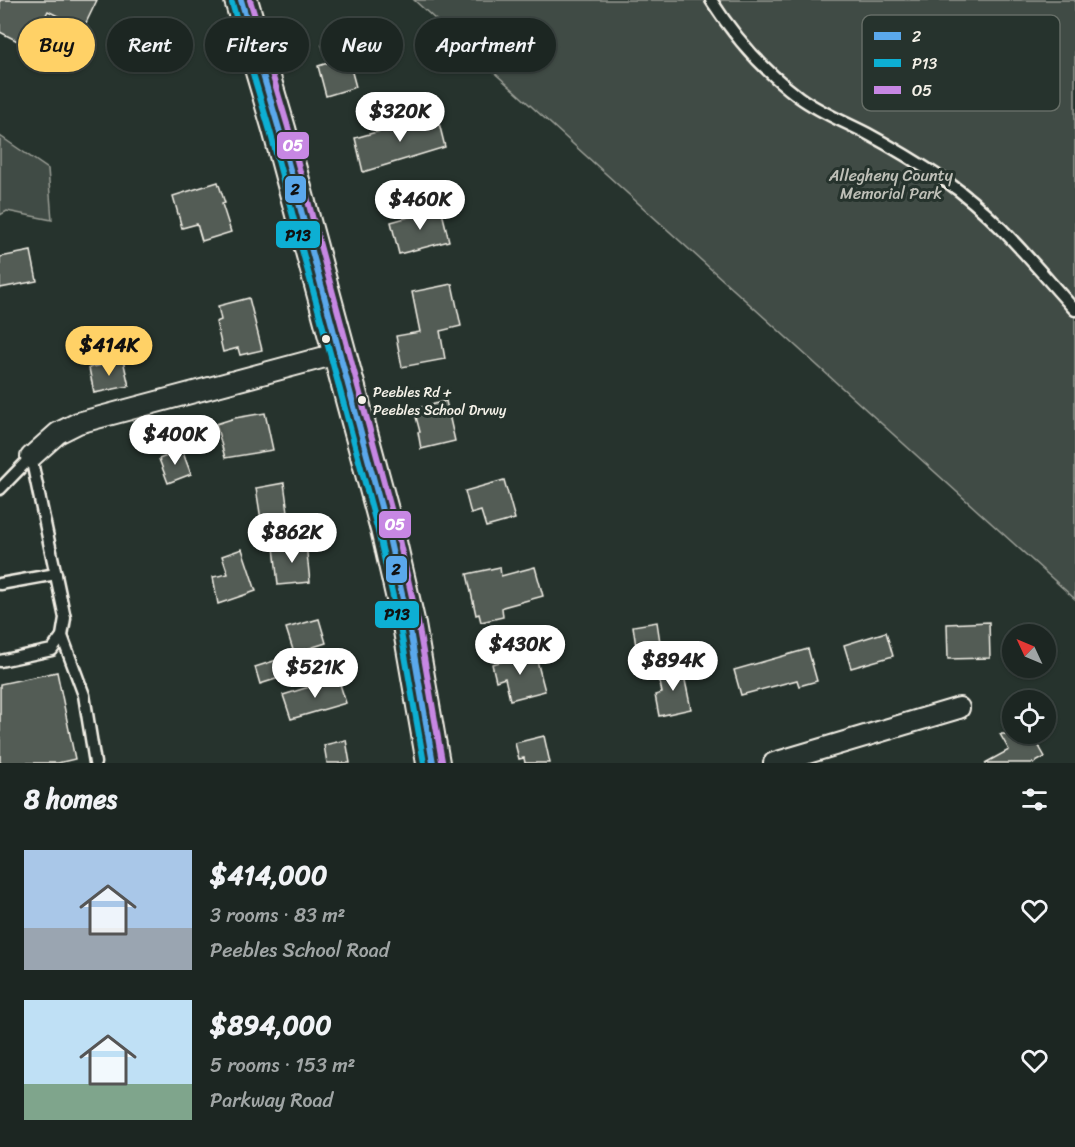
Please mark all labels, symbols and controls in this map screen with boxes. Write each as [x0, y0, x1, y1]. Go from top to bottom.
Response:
legend [862, 15, 1060, 111]
chip: Buy [18, 18, 95, 72]
chip: Rent [107, 18, 193, 72]
chip: Filters [205, 18, 309, 72]
chip: New [321, 18, 403, 72]
chip: Apartment [415, 18, 556, 72]
text: 2 [912, 22, 921, 51]
text: P13 [912, 49, 938, 78]
text: O5 [912, 76, 932, 105]
pin: $320K [358, 92, 442, 143]
text: $320K [370, 94, 430, 129]
line badge: O5 [276, 131, 310, 160]
text: O5 [282, 131, 303, 160]
park label: Allegheny County Memorial Park [828, 161, 954, 208]
line badge: 2 [284, 175, 307, 204]
text: 2 [289, 175, 300, 204]
pin: $460K [378, 180, 462, 231]
text: $460K [389, 182, 451, 217]
line badge: P13 [275, 220, 321, 249]
text: P13 [285, 221, 311, 250]
pin: $414K [67, 326, 151, 377]
text: $414K [79, 328, 139, 363]
unlabelled marker [320, 333, 332, 345]
place label: Peebles Rd + Peebles School Drvwy [373, 380, 507, 423]
marker: Peebles Rd + Peebles School Drvwy [356, 394, 368, 406]
pin: $400K [133, 415, 217, 466]
text: $400K [143, 417, 207, 452]
line badge: O5 [378, 510, 412, 539]
text: O5 [384, 510, 405, 539]
pin: $862K [250, 513, 334, 564]
text: $862K [262, 515, 322, 550]
line badge: 2 [385, 555, 408, 584]
text: 2 [390, 555, 401, 584]
line badge: P13 [374, 600, 420, 629]
text: P13 [384, 600, 410, 629]
north arrow [1002, 624, 1056, 678]
map controls [1002, 624, 1056, 744]
pin: $430K [478, 625, 562, 676]
text: $430K [489, 627, 551, 662]
pin: $894K [631, 641, 715, 692]
text: $894K [642, 643, 704, 678]
pin: $521K [273, 648, 357, 699]
text: $521K [286, 650, 344, 685]
button: locate [1002, 690, 1056, 744]
text: 8 homes [24, 776, 117, 822]
icon: filters [1018, 783, 1051, 816]
text: $414,000 [210, 852, 327, 898]
icon: home [72, 874, 144, 946]
icon: heart [1018, 894, 1051, 927]
text: 3 rooms · 83 m² [210, 898, 345, 933]
text: Peebles School Road [210, 933, 389, 968]
text: $894,000 [210, 1002, 332, 1048]
icon: home [72, 1024, 144, 1096]
icon: heart [1018, 1044, 1051, 1077]
text: 5 rooms · 153 m² [210, 1048, 355, 1083]
text: Parkway Road [210, 1083, 333, 1118]

